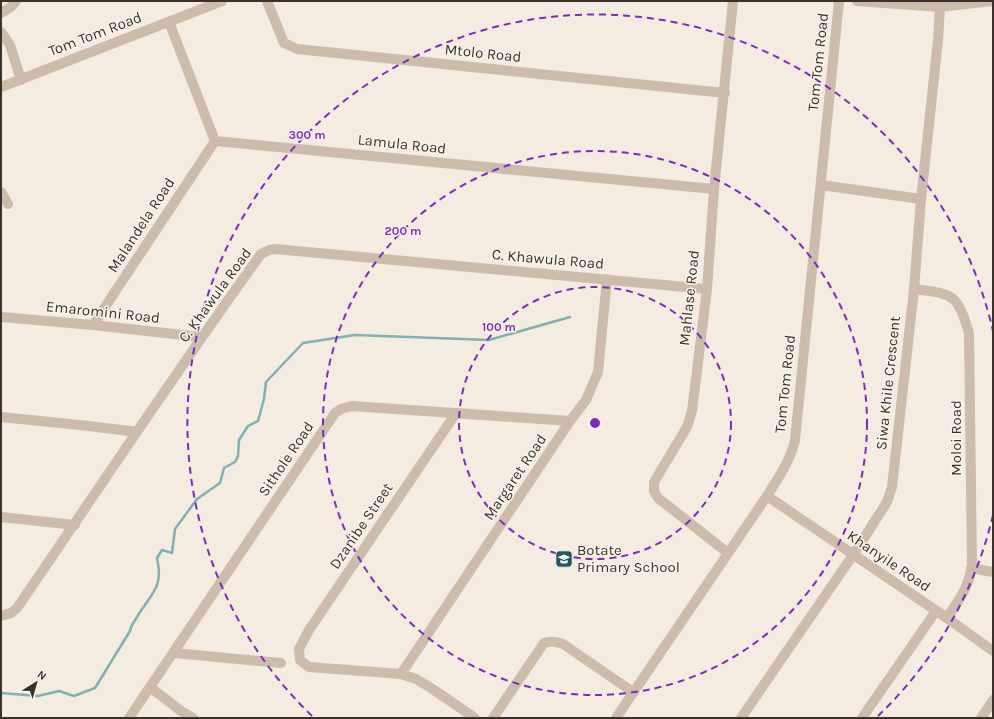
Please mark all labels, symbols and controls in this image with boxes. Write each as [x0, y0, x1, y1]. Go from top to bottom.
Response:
street label: Tom Tom Road [46, 8, 144, 60]
street label: Tom Tom Road [804, 12, 832, 112]
street label: Mtolo Road [444, 40, 522, 66]
text: 300 m [288, 128, 326, 142]
street label: Lamula Road [357, 130, 447, 158]
street label: Malandela Road [104, 174, 178, 276]
text: 200 m [385, 224, 421, 238]
street label: C. Khawula Road [175, 244, 255, 346]
street label: C. Khawula Road [491, 245, 605, 273]
street label: Mahlase Road [675, 249, 703, 347]
street label: Emaromini Road [45, 297, 161, 327]
street label: Siwa Khile Crescent [872, 315, 904, 451]
text: 100 m [482, 320, 516, 334]
street label: Tom Tom Road [771, 334, 799, 434]
street label: Moloi Road [947, 400, 965, 476]
centre of rings [588, 416, 602, 430]
street label: Sithole Road [254, 418, 318, 500]
street label: Margaret Road [480, 431, 550, 523]
street label: Dzanibe Street [326, 479, 397, 573]
street label: Khanyile Road [844, 526, 934, 596]
place label: Botate Primary School [577, 541, 680, 576]
school or university icon: Botate Primary School [554, 549, 574, 569]
north arrow [16, 663, 56, 703]
text: N [35, 668, 49, 683]

